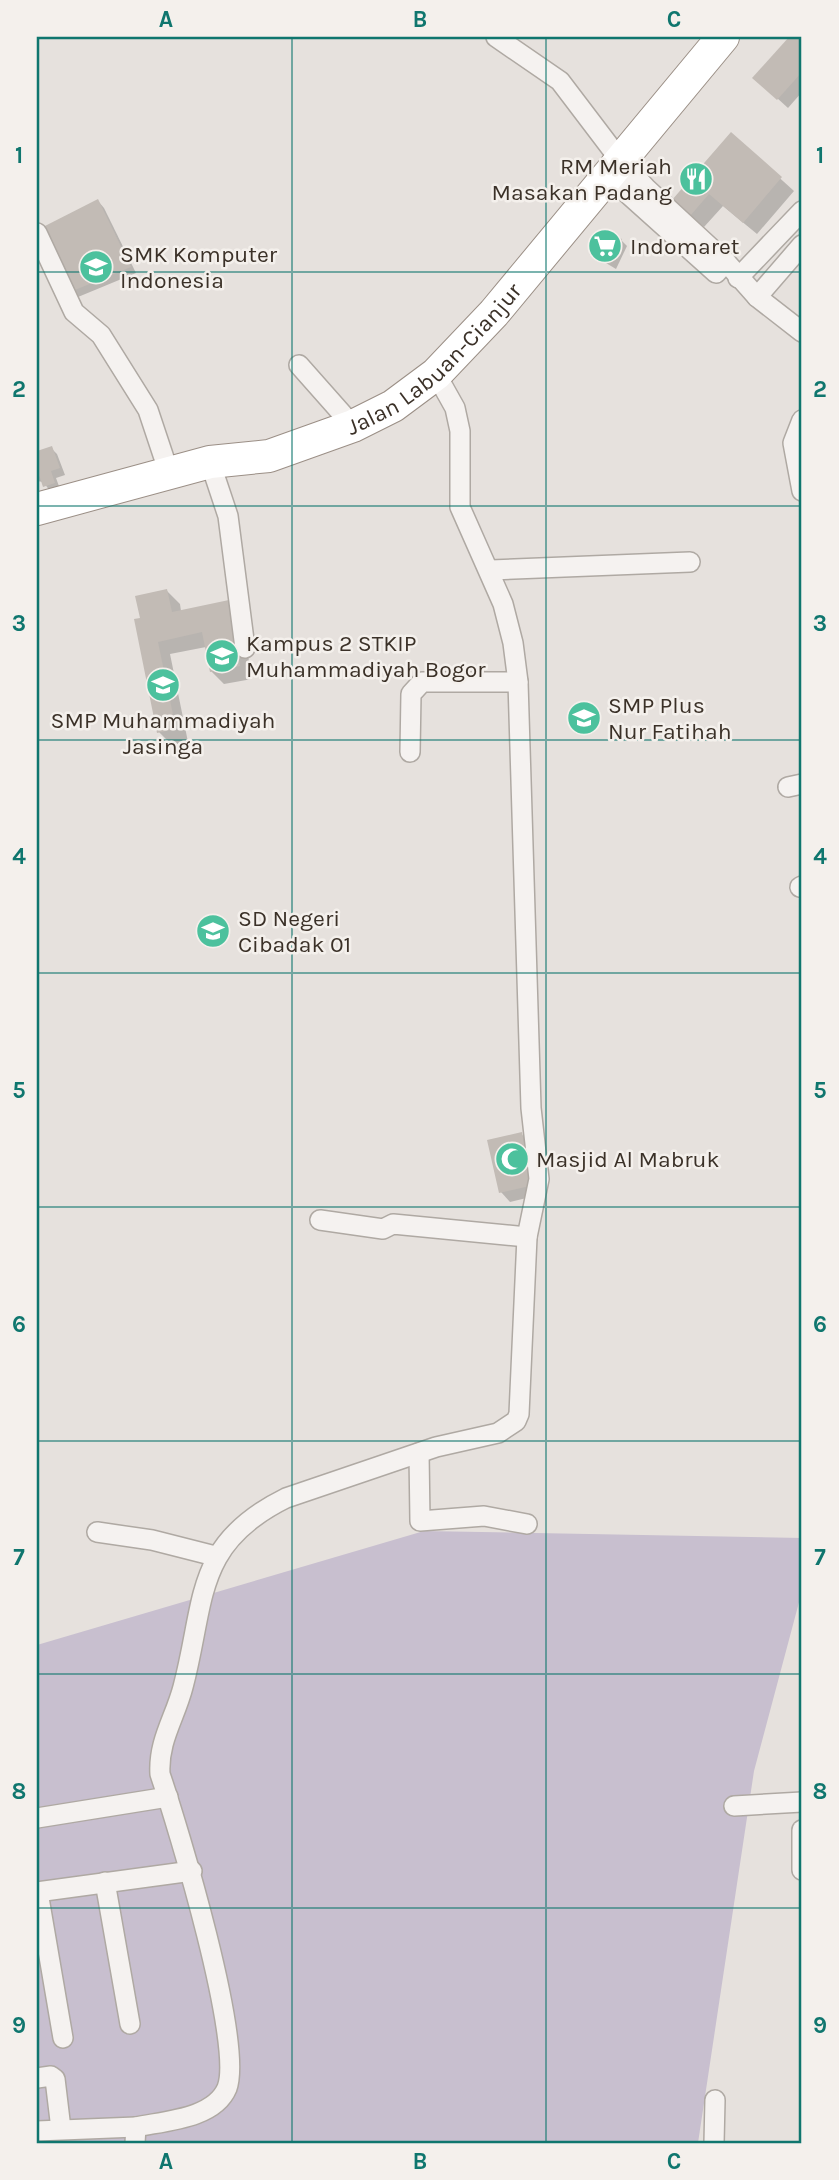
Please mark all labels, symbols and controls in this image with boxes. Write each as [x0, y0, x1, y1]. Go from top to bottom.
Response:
text: A [159, 6, 173, 33]
text: B [413, 6, 427, 33]
text: C [667, 6, 681, 33]
text: 1 [15, 142, 23, 169]
text: 1 [816, 142, 824, 169]
place label: RM Meriah Masakan Padang [492, 153, 672, 206]
restaurant icon: RM Meriah Masakan Padang [677, 160, 715, 198]
supermarket icon: Indomaret [586, 227, 624, 265]
place label: Indomaret [630, 233, 740, 260]
place label: SMK Komputer Indonesia [120, 241, 278, 294]
school or university icon: SMK Komputer Indonesia [77, 248, 115, 286]
street label: Jalan Labuan-Cianjur [344, 277, 528, 441]
text: 2 [12, 376, 26, 403]
text: 2 [813, 376, 827, 403]
text: 3 [12, 610, 26, 637]
text: 3 [813, 610, 827, 637]
place label: Kampus 2 STKIP Muhammadiyah Bogor [246, 630, 486, 683]
school or university icon: Kampus 2 STKIP Muhammadiyah Bogor [203, 637, 241, 675]
school or university icon: SMP Muhammadiyah Jasinga [144, 666, 182, 704]
place label: SMP Plus Nur Fatihah [608, 692, 732, 745]
school or university icon: SMP Plus Nur Fatihah [565, 699, 603, 737]
place label: SMP Muhammadiyah Jasinga [51, 707, 275, 760]
text: 4 [12, 843, 26, 870]
text: 4 [813, 843, 827, 870]
place label: SD Negeri Cibadak 01 [238, 905, 351, 958]
school or university icon: SD Negeri Cibadak 01 [194, 912, 232, 950]
text: 5 [12, 1077, 26, 1104]
text: 5 [813, 1077, 827, 1104]
mosque icon: Masjid Al Mabruk [493, 1140, 531, 1178]
place label: Masjid Al Mabruk [536, 1146, 720, 1173]
text: 6 [12, 1311, 26, 1338]
text: 6 [813, 1311, 827, 1338]
text: 7 [13, 1544, 25, 1571]
text: 7 [814, 1544, 826, 1571]
text: 8 [12, 1778, 26, 1805]
text: 8 [813, 1778, 827, 1805]
text: 9 [12, 2012, 26, 2039]
text: 9 [813, 2012, 827, 2039]
text: A [159, 2148, 173, 2175]
text: B [413, 2148, 427, 2175]
text: C [667, 2148, 681, 2175]

